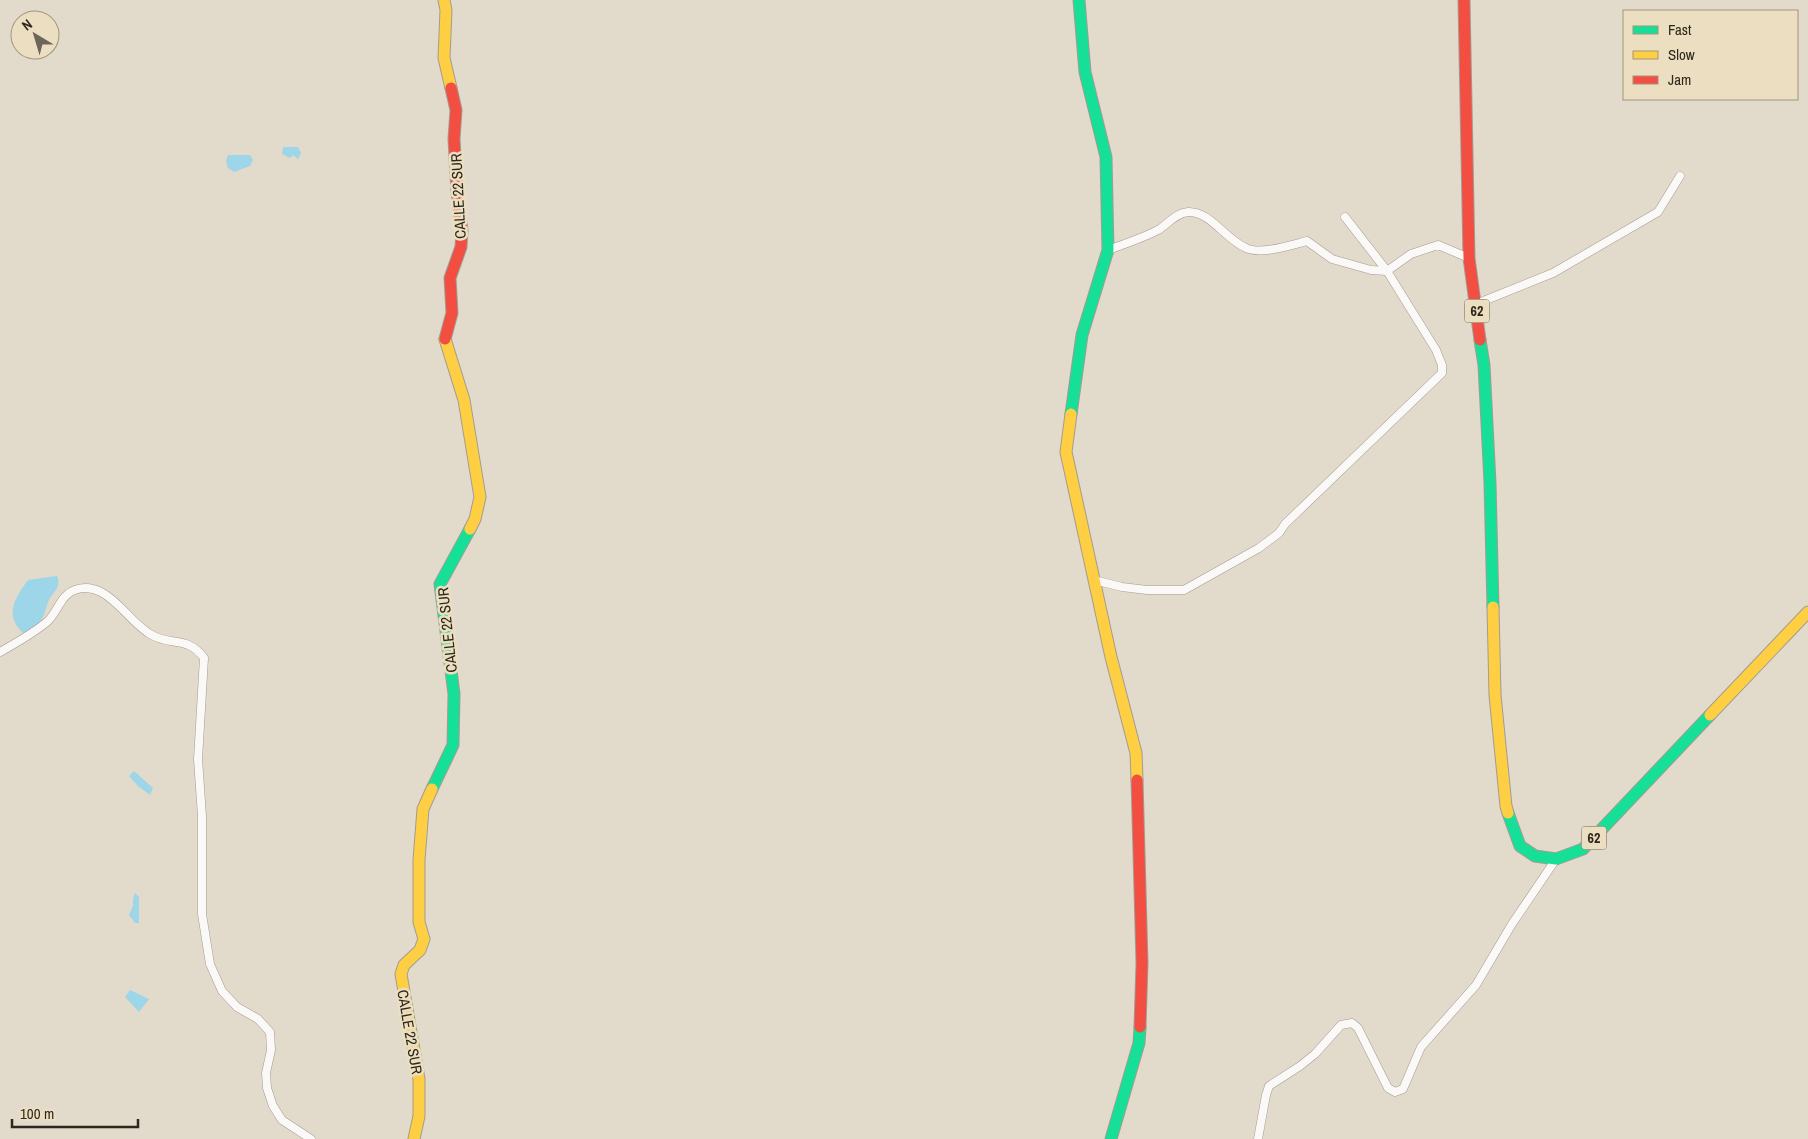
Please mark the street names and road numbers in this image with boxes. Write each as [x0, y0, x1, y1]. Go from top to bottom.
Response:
street label: CALLE 22 SUR [445, 153, 471, 239]
road number: 62 [1464, 300, 1490, 322]
street label: CALLE 22 SUR [432, 586, 462, 674]
road number: 62 [1582, 826, 1606, 850]
street label: CALLE 22 SUR [392, 988, 428, 1076]

